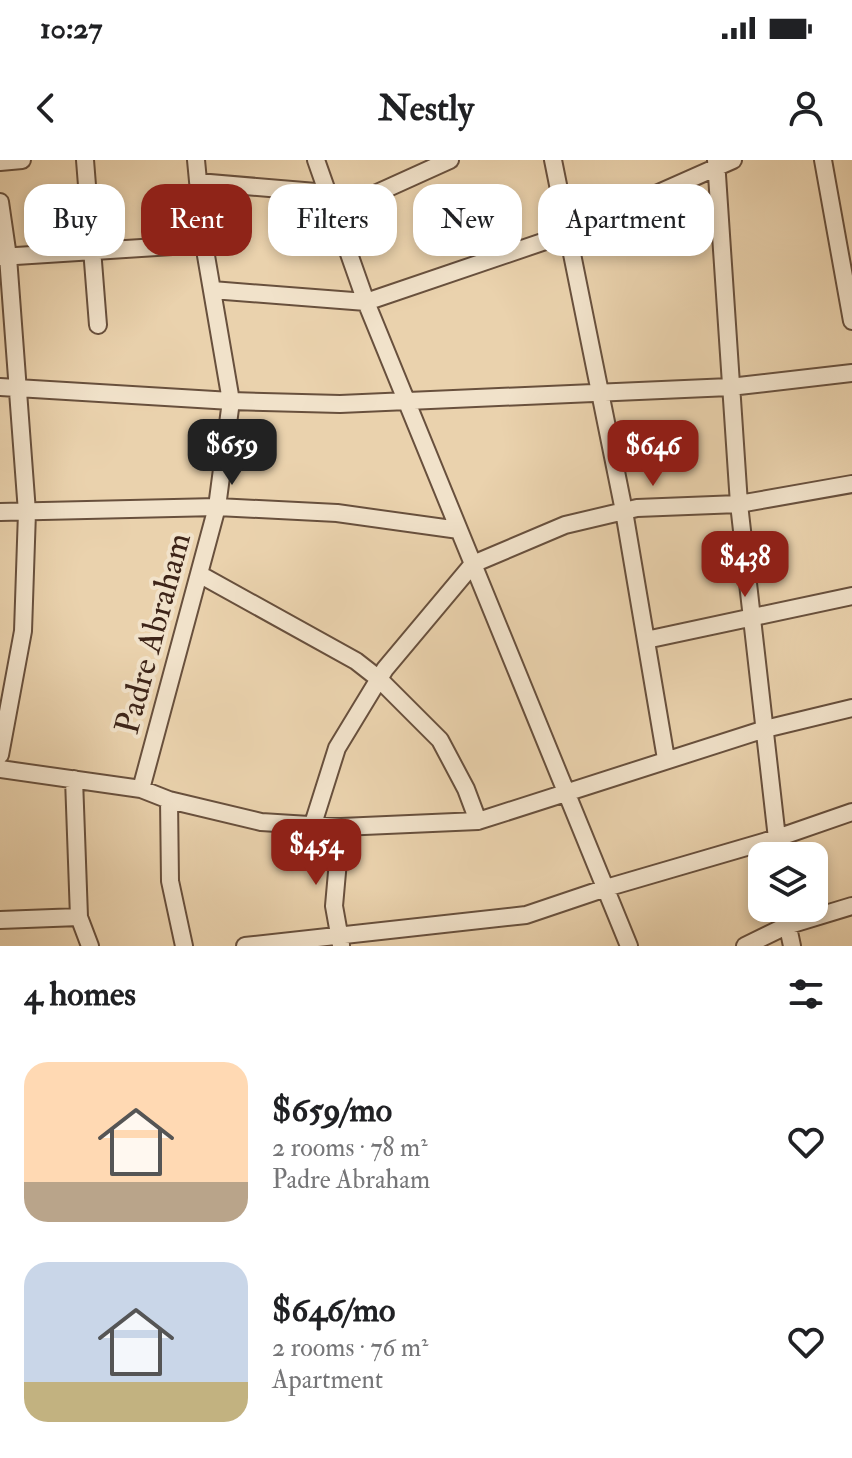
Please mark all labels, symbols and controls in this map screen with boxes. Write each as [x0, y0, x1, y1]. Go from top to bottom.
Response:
text: 10:27 [40, 10, 102, 47]
icon: back [24, 86, 68, 130]
text: Nestly [378, 86, 474, 131]
icon: person [784, 86, 828, 130]
chip: Buy [24, 184, 125, 256]
chip: Rent [141, 184, 252, 256]
chip: Filters [268, 184, 397, 256]
chip: New [413, 184, 522, 256]
chip: Apartment [538, 184, 714, 256]
pin: $659 [185, 419, 279, 487]
pin: $646 [606, 420, 700, 488]
text: $659 [206, 429, 258, 461]
text: $646 [626, 430, 680, 462]
street label: Padre Abraham [106, 528, 201, 739]
pin: $438 [698, 531, 792, 599]
text: $438 [720, 541, 770, 573]
pin: $454 [269, 819, 363, 887]
text: $454 [289, 829, 343, 861]
map controls [748, 842, 828, 922]
button: layers [748, 842, 828, 922]
icon: filters [784, 972, 828, 1016]
text: 4 homes [24, 973, 136, 1016]
text: $659/mo [272, 1089, 392, 1132]
icon: home [88, 1094, 184, 1190]
icon: heart [784, 1120, 828, 1164]
text: 2 rooms · 78 m² [272, 1132, 428, 1164]
text: Padre Abraham [272, 1164, 430, 1196]
text: $646/mo [272, 1289, 395, 1332]
icon: home [88, 1294, 184, 1390]
icon: heart [784, 1320, 828, 1364]
text: 2 rooms · 76 m² [272, 1332, 428, 1364]
text: Apartment [272, 1364, 383, 1396]

